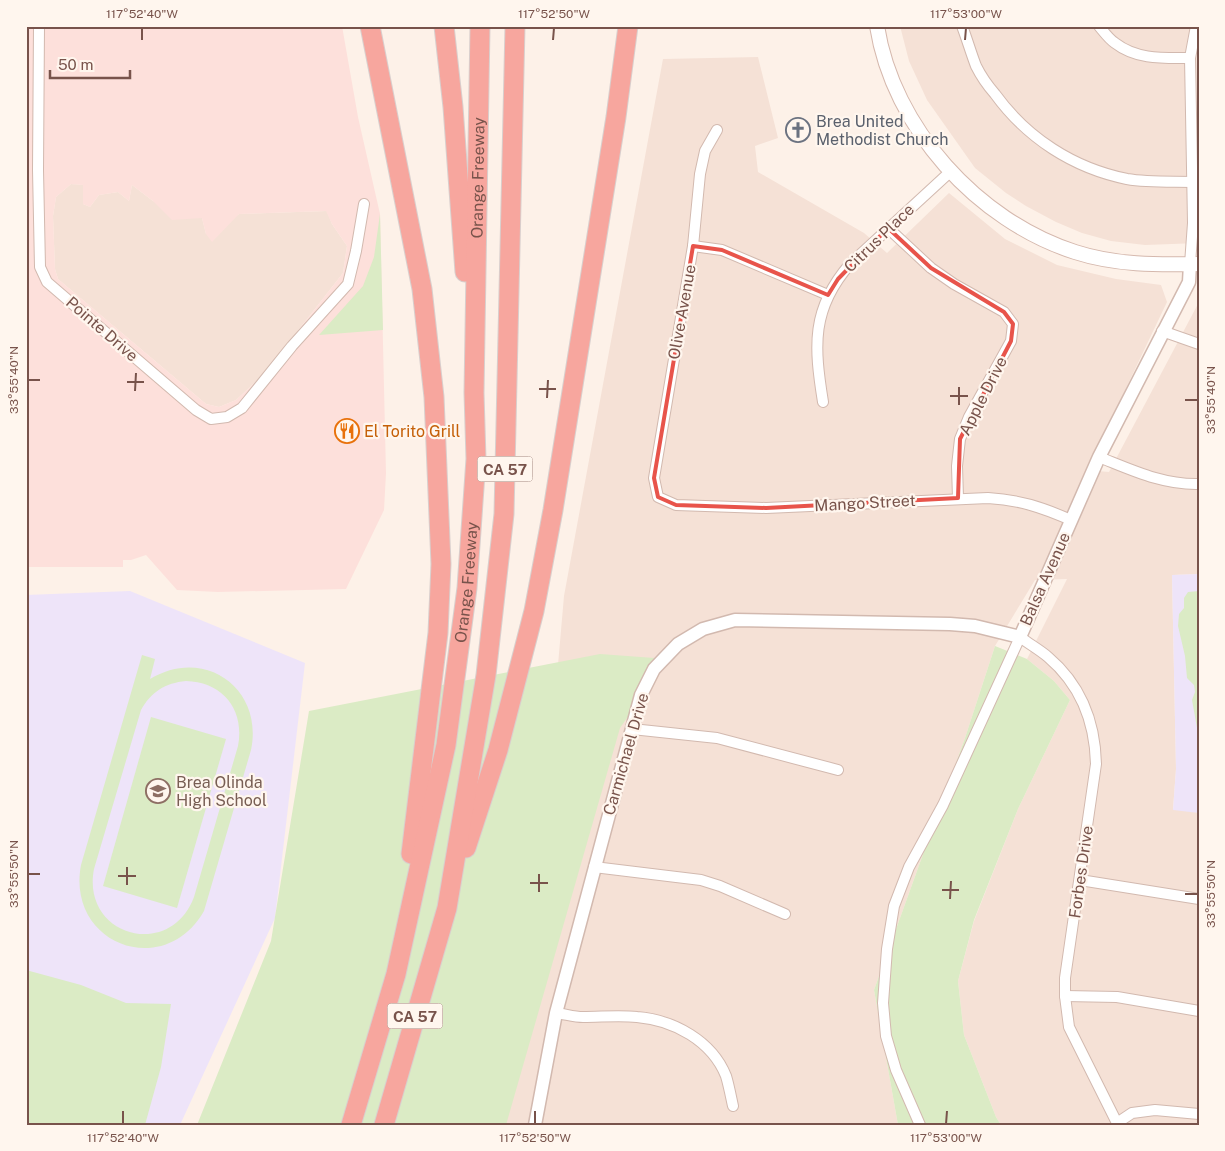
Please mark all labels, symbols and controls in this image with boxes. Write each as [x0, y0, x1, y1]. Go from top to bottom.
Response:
text: 117°52'40"W [106, 7, 178, 21]
text: 117°52'50"W [518, 7, 591, 21]
text: 117°53'00"W [930, 7, 1003, 21]
scale bar [50, 48, 130, 80]
text: 50 m [58, 56, 93, 73]
place label: Brea United Methodist Church [816, 112, 948, 149]
street label: Orange Freeway [467, 116, 488, 239]
church icon: Brea United Methodist Church [785, 117, 811, 143]
street label: Citrus Place [840, 200, 918, 276]
street label: Olive Avenue [664, 263, 700, 361]
street label: Pointe Drive [62, 293, 142, 365]
text: 33°55'40"N [7, 346, 21, 414]
street label: Apple Drive [955, 353, 1011, 439]
text: 33°55'40"N [1204, 366, 1218, 434]
restaurant icon: El Torito Grill [334, 418, 360, 444]
place label: El Torito Grill [364, 422, 461, 441]
road number: CA 57 [478, 456, 532, 482]
street label: Mango Street [814, 491, 916, 515]
street label: Orange Freeway [450, 521, 481, 644]
street label: Balsa Avenue [1016, 529, 1074, 629]
street label: Carmichael Drive [599, 691, 653, 817]
place label: Brea Olinda High School [176, 773, 267, 810]
school or university icon: Brea Olinda High School [145, 778, 171, 804]
street label: Forbes Drive [1065, 824, 1097, 920]
text: 33°55'50"N [7, 840, 21, 908]
text: 33°55'50"N [1204, 860, 1218, 928]
road number: CA 57 [388, 1004, 442, 1028]
text: 117°52'40"W [87, 1131, 159, 1145]
text: 117°52'50"W [499, 1131, 572, 1145]
text: 117°53'00"W [910, 1131, 983, 1145]

